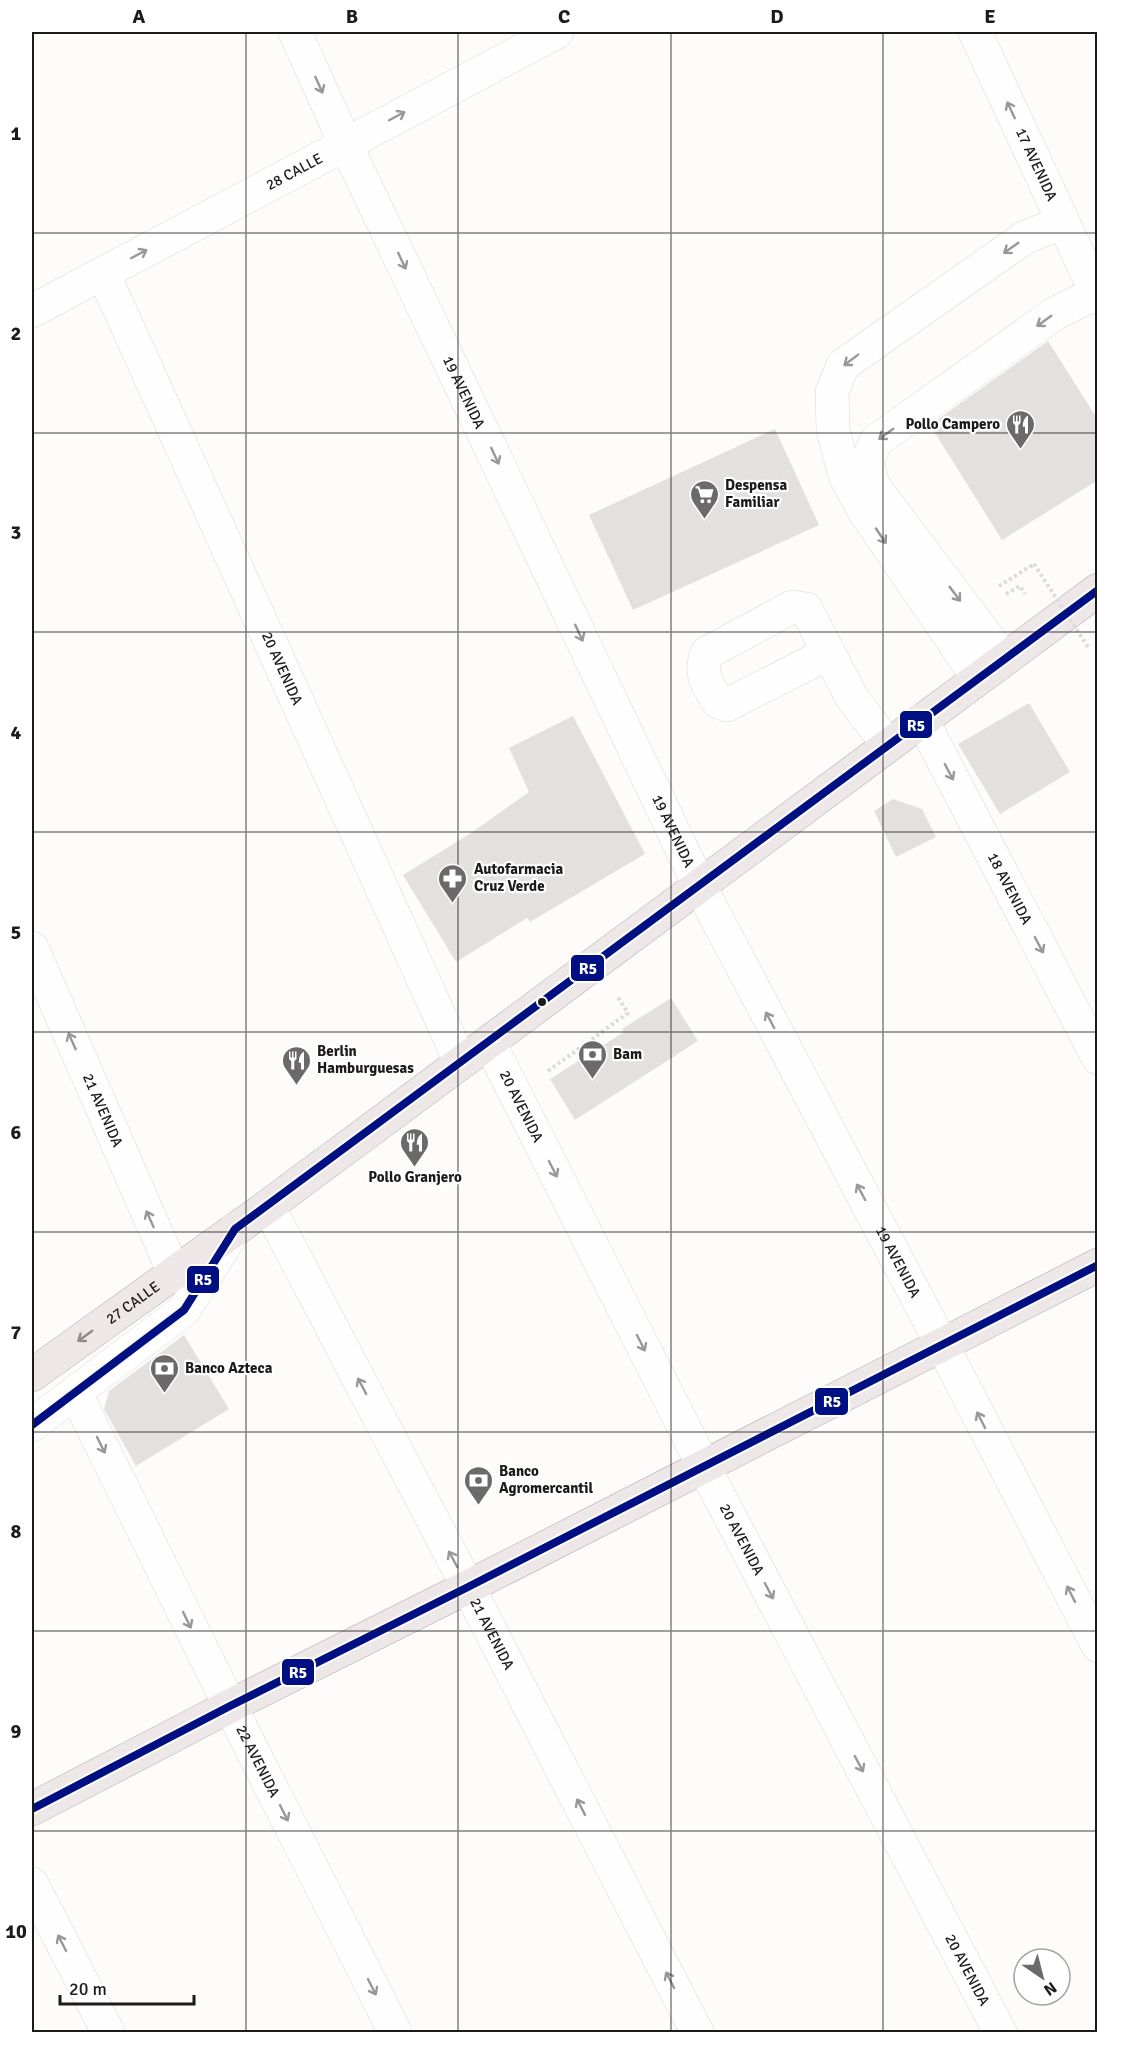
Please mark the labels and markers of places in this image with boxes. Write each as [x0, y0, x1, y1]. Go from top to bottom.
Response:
restaurant icon: Pollo Campero [1005, 408, 1037, 450]
place label: Pollo Campero [905, 415, 1000, 433]
place label: Despensa Familiar [725, 476, 787, 511]
supermarket icon: Despensa Familiar [688, 478, 720, 520]
place label: Autofarmacia Cruz Verde [474, 860, 563, 895]
pharmacy icon: Autofarmacia Cruz Verde [437, 862, 469, 904]
unlabelled marker [536, 996, 548, 1008]
bank icon: Bam [576, 1038, 608, 1080]
place label: Berlin Hamburguesas [317, 1042, 414, 1077]
restaurant icon: Berlin Hamburguesas [280, 1044, 312, 1086]
place label: Bam [613, 1045, 642, 1063]
restaurant icon: Pollo Granjero [399, 1126, 431, 1168]
place label: Pollo Granjero [368, 1168, 462, 1186]
bank icon: Banco Azteca [148, 1352, 180, 1394]
place label: Banco Azteca [185, 1359, 273, 1377]
place label: Banco Agromercantil [499, 1462, 593, 1497]
bank icon: Banco Agromercantil [462, 1464, 494, 1506]

